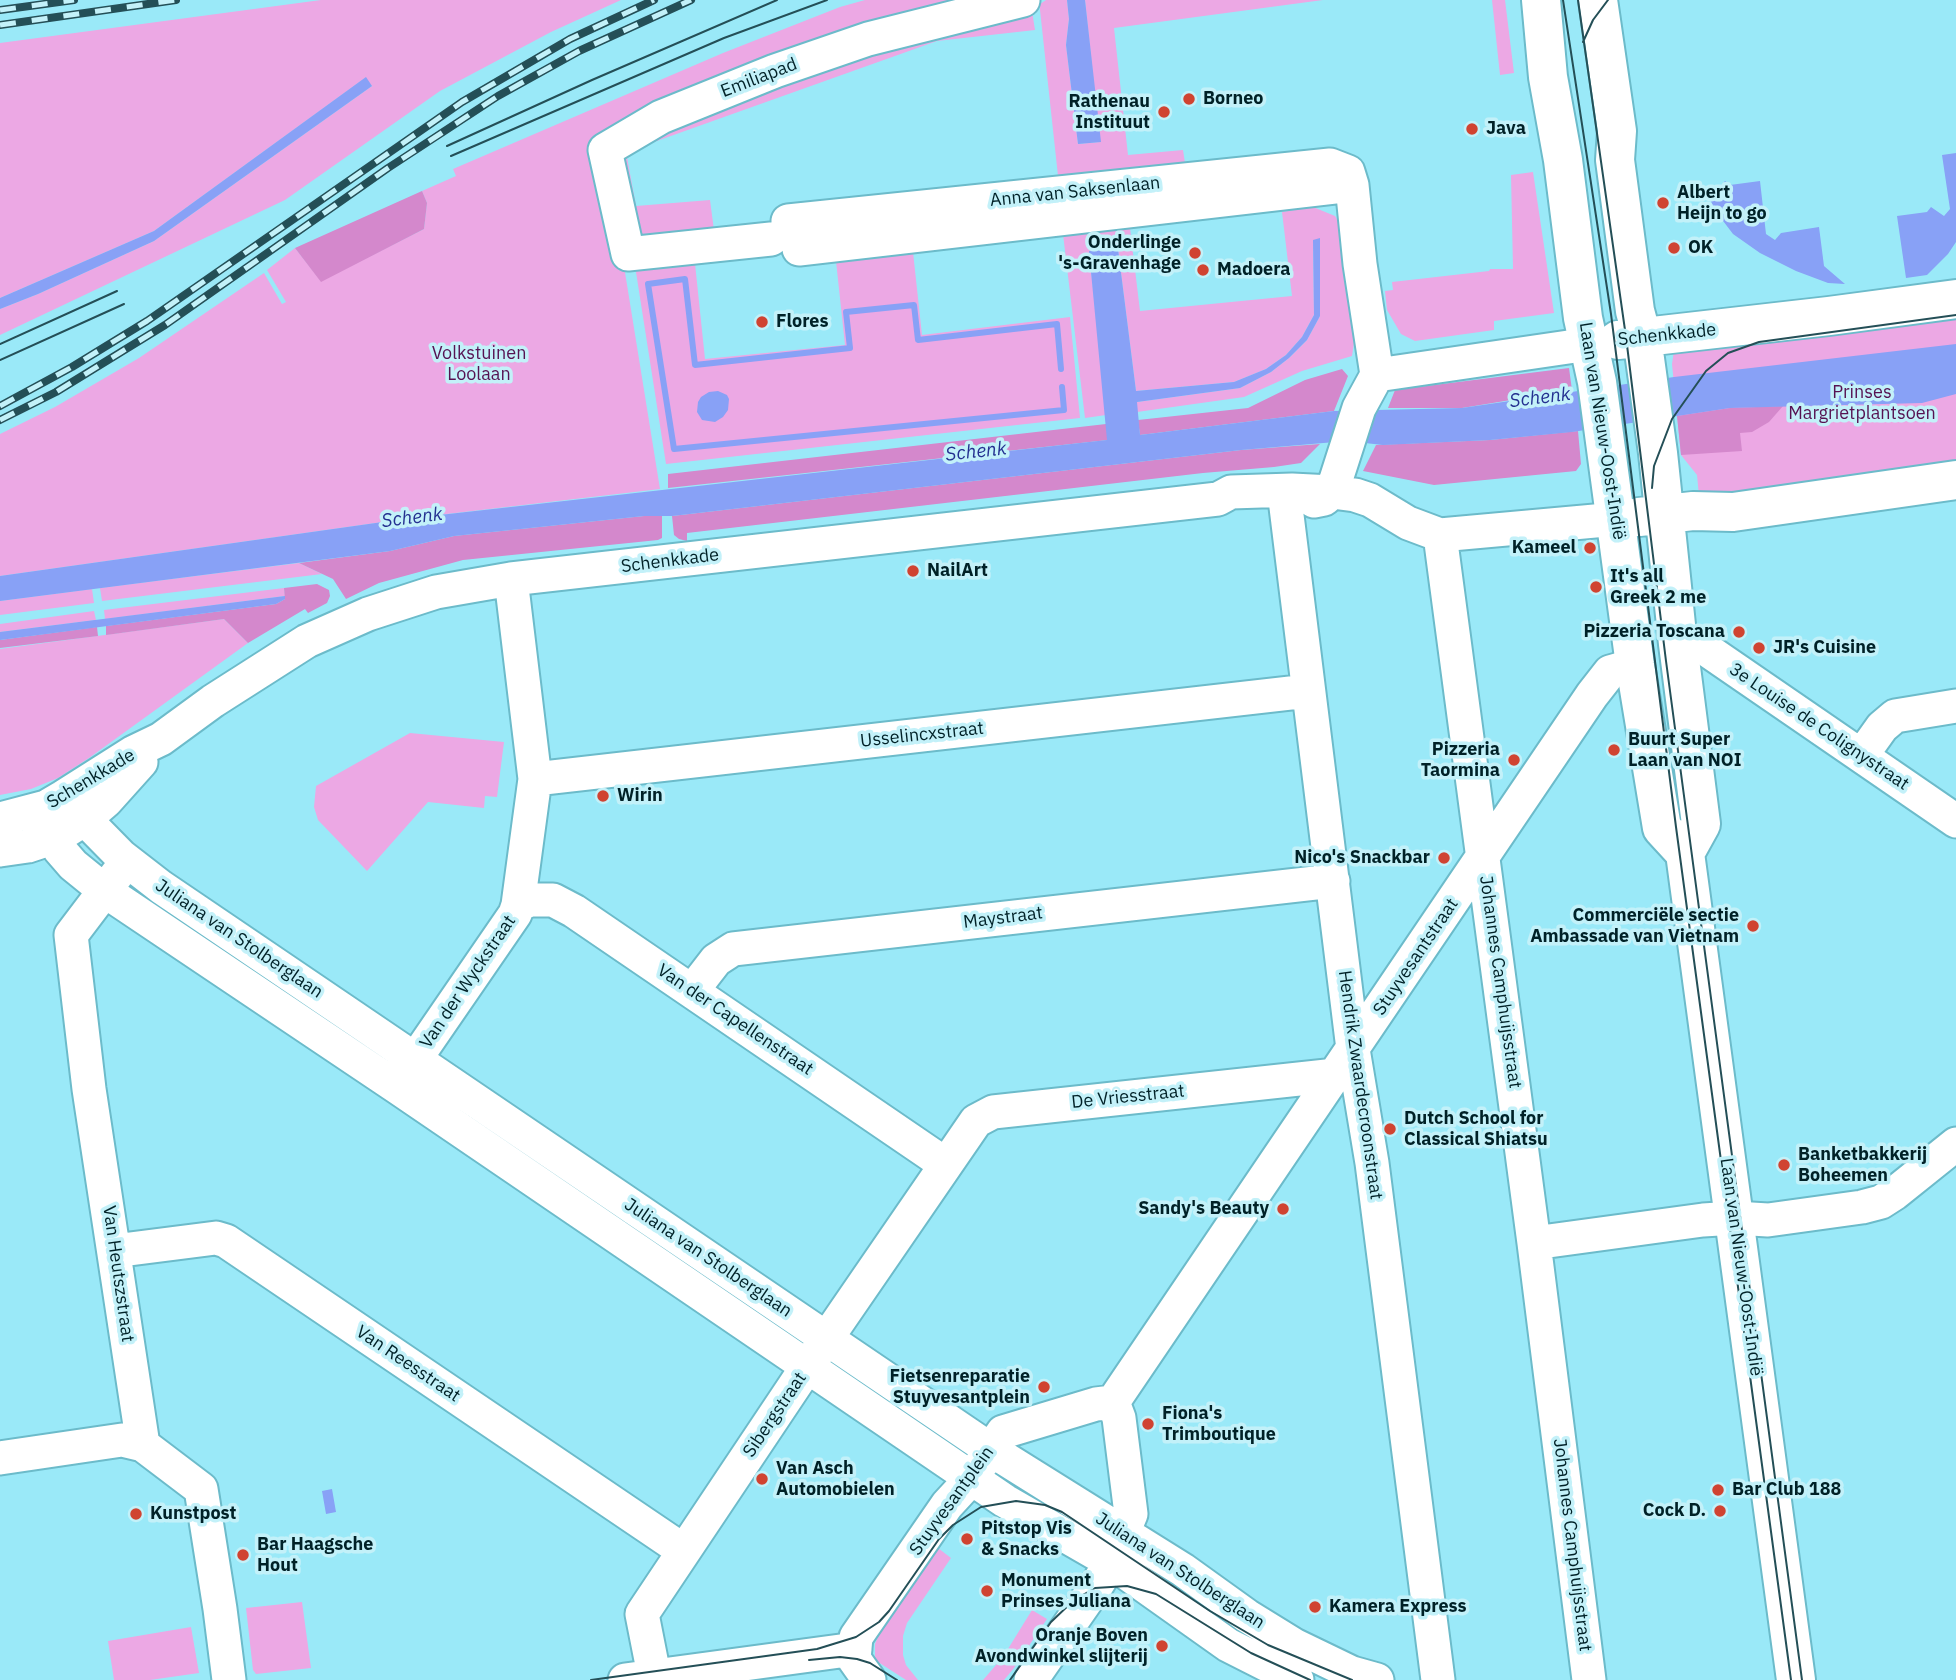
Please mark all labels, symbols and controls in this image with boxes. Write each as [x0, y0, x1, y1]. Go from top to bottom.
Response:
street label: Emiliapad [718, 54, 800, 102]
place label: Borneo [1203, 88, 1263, 110]
place label: Rathenau Instituut [1068, 91, 1150, 134]
marker: Borneo [1181, 91, 1197, 107]
marker: Rathenau Instituut [1156, 104, 1172, 120]
place label: Java [1486, 118, 1526, 140]
marker: Java [1464, 121, 1480, 137]
street label: Anna van Saksenlaan [989, 172, 1161, 212]
place label: Albert Heijn to go [1677, 182, 1767, 224]
marker: Albert Heijn to go [1655, 195, 1671, 211]
place label: Onderlinge 's-Gravenhage [1058, 232, 1181, 274]
place label: OK [1688, 237, 1713, 259]
marker: OK [1666, 240, 1682, 256]
marker: Onderlinge 's-Gravenhage [1187, 245, 1203, 261]
place label: Madoera [1217, 259, 1290, 281]
marker: Madoera [1195, 262, 1211, 278]
place label: Flores [776, 311, 829, 333]
marker: Flores [754, 314, 770, 330]
street label: Schenkkade [1617, 319, 1717, 351]
street label: Laan van Nieuw-Oost-Indië [1574, 321, 1630, 541]
park label: Volkstuinen Loolaan [432, 343, 526, 386]
park label: Prinses Margrietplantsoen [1788, 382, 1936, 424]
water label: Schenk [1508, 383, 1572, 413]
water label: Schenk [944, 437, 1008, 467]
water label: Schenk [380, 503, 444, 533]
place label: Kameel [1512, 537, 1576, 559]
marker: Kameel [1582, 540, 1598, 556]
street label: Schenkkade [620, 544, 720, 578]
place label: NailArt [927, 560, 988, 582]
marker: NailArt [905, 563, 921, 579]
place label: It's all Greek 2 me [1610, 566, 1706, 608]
marker: It's all Greek 2 me [1588, 579, 1604, 595]
place label: Pizzeria Toscana [1584, 621, 1725, 643]
marker: Pizzeria Toscana [1731, 624, 1747, 640]
place label: JR's Cuisine [1773, 637, 1876, 659]
marker: JR's Cuisine [1751, 640, 1767, 656]
street label: 3e Louise de Colignystraat [1725, 659, 1913, 795]
street label: Usselincxstraat [859, 718, 985, 752]
place label: Buurt Super Laan van NOI [1628, 729, 1741, 772]
place label: Pizzeria Taormina [1421, 739, 1500, 782]
marker: Buurt Super Laan van NOI [1606, 742, 1622, 758]
street label: Schenkkade [43, 744, 139, 814]
marker: Pizzeria Taormina [1506, 752, 1522, 768]
place label: Wirin [617, 785, 663, 807]
marker: Wirin [595, 788, 611, 804]
place label: Nico's Snackbar [1294, 847, 1430, 869]
marker: Nico's Snackbar [1436, 850, 1452, 866]
street label: Johannes Camphuijsstraat [1474, 874, 1526, 1090]
street label: Juliana van Stolberglaan [151, 875, 327, 1003]
street label: Stuyvesantstraat [1369, 894, 1463, 1020]
street label: Maystraat [962, 902, 1044, 934]
place label: Commerciële sectie Ambassade van Vietnam [1530, 905, 1739, 948]
street label: Van der Wyckstraat [415, 911, 521, 1053]
marker: Commerciële sectie Ambassade van Vietnam [1745, 918, 1761, 934]
street label: Van der Capellenstraat [653, 960, 817, 1080]
street label: Hendrik Zwaardecroonstraat [1333, 969, 1387, 1201]
street label: De Vriesstraat [1070, 1080, 1186, 1114]
place label: Dutch School for Classical Shiatsu [1404, 1108, 1548, 1150]
marker: Dutch School for Classical Shiatsu [1382, 1121, 1398, 1137]
place label: Banketbakkerij Boheemen [1798, 1144, 1927, 1186]
street label: Laan van Nieuw-Oost-Indië [1715, 1156, 1767, 1378]
marker: Banketbakkerij Boheemen [1776, 1157, 1792, 1173]
street label: Juliana van Stolberglaan [620, 1194, 796, 1322]
place label: Sandy's Beauty [1138, 1198, 1269, 1220]
marker: Sandy's Beauty [1275, 1201, 1291, 1217]
street label: Van Heutszstraat [98, 1204, 138, 1344]
street label: Van Reesstraat [352, 1321, 464, 1407]
place label: Fietsenreparatie Stuyvesantplein [890, 1366, 1030, 1408]
street label: Sibergstraat [739, 1368, 811, 1462]
marker: Fietsenreparatie Stuyvesantplein [1036, 1379, 1052, 1395]
place label: Fiona's Trimboutique [1162, 1403, 1276, 1446]
marker: Fiona's Trimboutique [1140, 1416, 1156, 1432]
street label: Johannes Camphuijsstraat [1548, 1437, 1596, 1653]
street label: Stuyvesantplein [905, 1442, 999, 1560]
place label: Van Asch Automobielen [776, 1458, 895, 1500]
marker: Van Asch Automobielen [754, 1471, 770, 1487]
place label: Bar Club 188 [1732, 1479, 1841, 1501]
marker: Bar Club 188 [1710, 1482, 1726, 1498]
place label: Cock D. [1643, 1500, 1706, 1522]
place label: Kunstpost [150, 1503, 236, 1525]
marker: Cock D. [1712, 1503, 1728, 1519]
marker: Kunstpost [128, 1506, 144, 1522]
street label: Juliana van Stolberglaan [1091, 1508, 1269, 1634]
place label: Pitstop Vis & Snacks [981, 1518, 1072, 1560]
marker: Pitstop Vis & Snacks [959, 1531, 975, 1547]
place label: Bar Haagsche Hout [257, 1534, 373, 1576]
marker: Bar Haagsche Hout [235, 1547, 251, 1563]
place label: Monument Prinses Juliana [1001, 1570, 1131, 1612]
marker: Monument Prinses Juliana [979, 1583, 995, 1599]
place label: Kamera Express [1329, 1596, 1467, 1618]
marker: Kamera Express [1307, 1599, 1323, 1615]
place label: Oranje Boven Avondwinkel slijterij [975, 1625, 1148, 1668]
marker: Oranje Boven Avondwinkel slijterij [1154, 1638, 1170, 1654]

